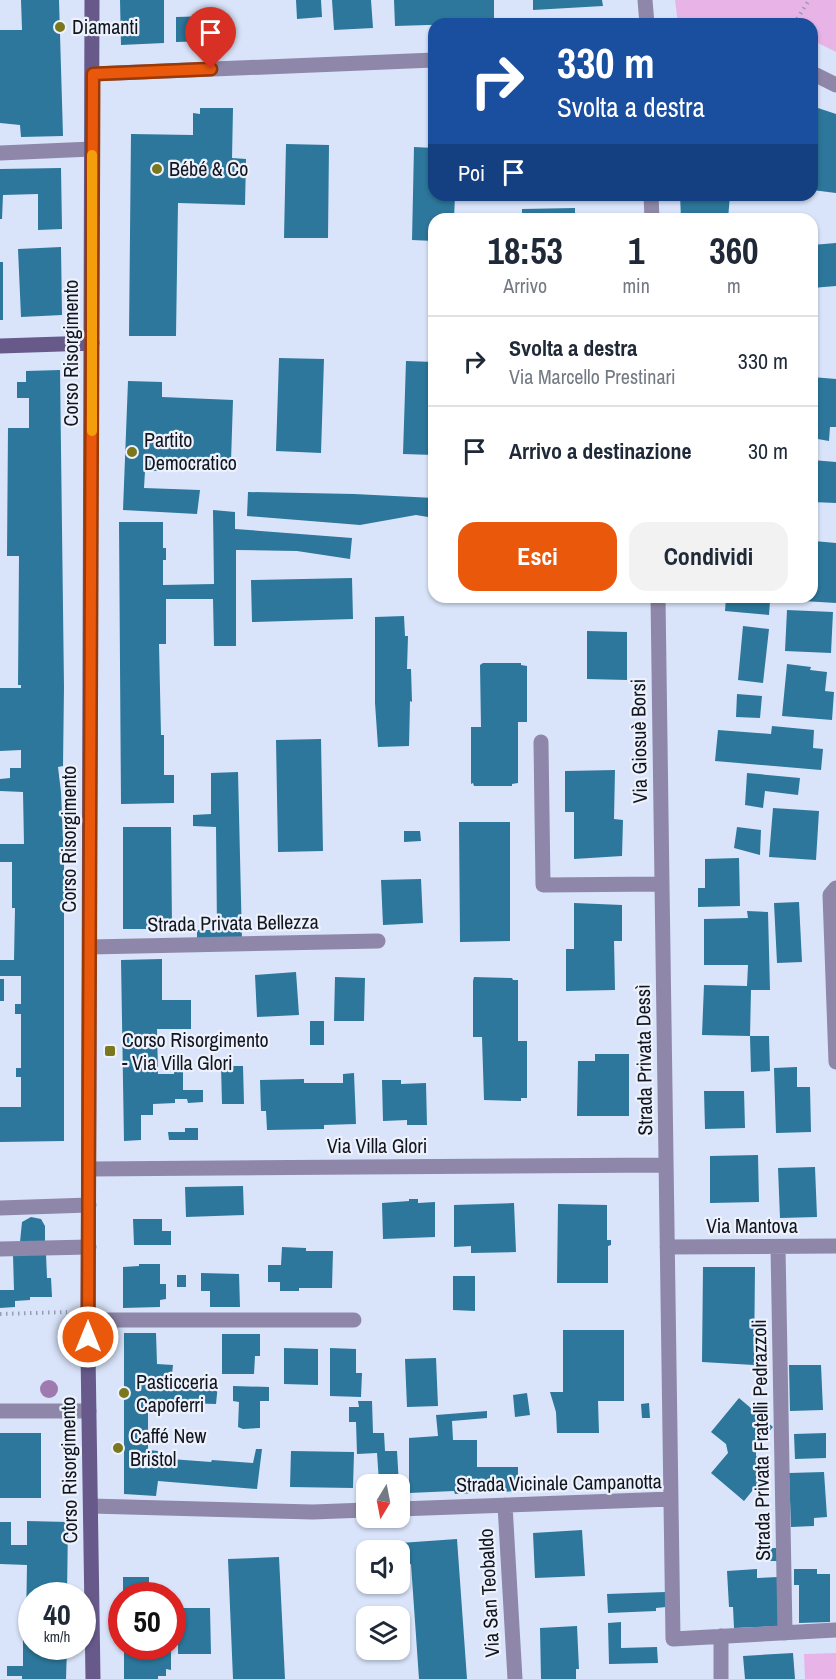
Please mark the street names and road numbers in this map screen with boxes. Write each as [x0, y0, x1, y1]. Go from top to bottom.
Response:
street label: Corso Risorgimento [57, 280, 84, 426]
street label: Via Giosuè Borsi [624, 678, 653, 804]
street label: Corso Risorgimento [55, 766, 82, 912]
street label: Strada Privata Bellezza [147, 908, 319, 937]
street label: Strada Privata Dessì [629, 984, 658, 1136]
street label: Via Villa Glori [327, 1132, 427, 1159]
street label: Via Mantova [706, 1212, 798, 1239]
street label: Strada Privata Fratelli Pedrazzoli [745, 1319, 776, 1561]
street label: Corso Risorgimento [54, 1396, 83, 1544]
street label: Strada Vicinale Campanotta [456, 1467, 662, 1498]
street label: Via San Teobaldo [472, 1528, 505, 1658]

